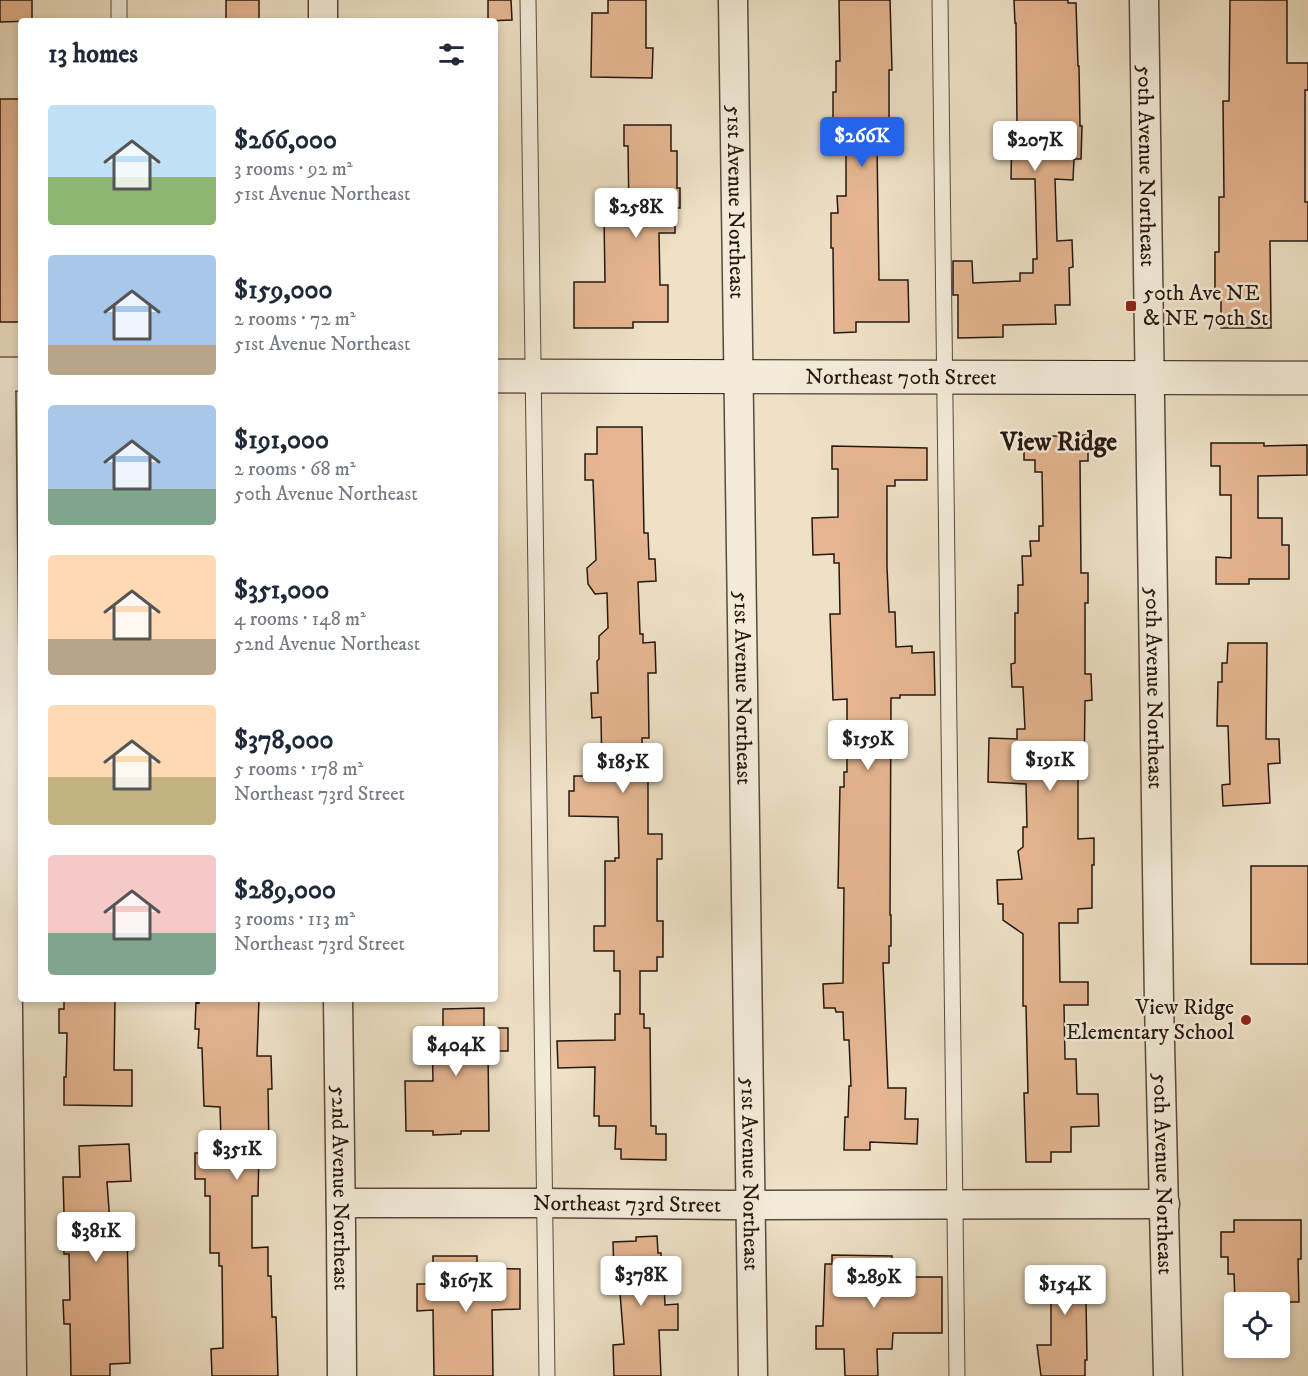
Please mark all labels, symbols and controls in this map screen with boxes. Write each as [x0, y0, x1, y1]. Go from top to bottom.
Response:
text: 13 homes [48, 38, 138, 71]
icon: filters [435, 38, 468, 71]
street label: 50th Avenue Northeast [1131, 65, 1161, 267]
street label: 51st Avenue Northeast [721, 105, 751, 299]
pin: $266K [820, 117, 904, 168]
pin: $207K [993, 121, 1077, 172]
text: $266,000 [234, 124, 337, 157]
text: $266K [834, 124, 890, 149]
text: $207K [1007, 128, 1063, 153]
icon: home [96, 129, 168, 201]
text: 3 rooms · 92 m² [234, 157, 353, 182]
text: 51st Avenue Northeast [234, 182, 410, 207]
pin: $258K [594, 188, 678, 239]
text: $258K [609, 195, 663, 220]
text: $159,000 [234, 274, 332, 307]
icon: home [96, 279, 168, 351]
place label: 50th Ave NE & NE 70th St [1143, 280, 1268, 332]
marker: 50th Ave NE & NE 70th St [1124, 299, 1138, 313]
text: 2 rooms · 72 m² [234, 307, 356, 332]
text: 51st Avenue Northeast [234, 332, 410, 357]
street label: Northeast 70th Street [805, 363, 997, 391]
text: $191,000 [234, 424, 329, 457]
district label: View Ridge [1000, 426, 1117, 459]
icon: home [96, 429, 168, 501]
text: 2 rooms · 68 m² [234, 457, 356, 482]
text: 50th Avenue Northeast [234, 482, 418, 507]
text: $351,000 [234, 574, 329, 607]
icon: home [96, 579, 168, 651]
street label: 50th Avenue Northeast [1139, 587, 1169, 789]
street label: 51st Avenue Northeast [728, 591, 758, 785]
text: 4 rooms · 148 m² [234, 607, 366, 632]
text: 52nd Avenue Northeast [234, 632, 420, 657]
pin: $159K [826, 720, 910, 771]
text: $378,000 [234, 724, 334, 757]
text: $159K [842, 727, 894, 752]
icon: home [96, 729, 168, 801]
pin: $191K [1008, 741, 1092, 792]
pin: $185K [581, 743, 665, 794]
text: $191K [1025, 748, 1075, 773]
text: $185K [597, 750, 649, 775]
text: 5 rooms · 178 m² [234, 757, 363, 782]
text: Northeast 73rd Street [234, 782, 405, 807]
text: $289,000 [234, 874, 336, 907]
icon: home [96, 879, 168, 951]
text: 3 rooms · 113 m² [234, 907, 355, 932]
text: Northeast 73rd Street [234, 932, 405, 957]
place label: View Ridge Elementary School [1066, 994, 1234, 1046]
marker: View Ridge Elementary School [1239, 1013, 1253, 1027]
pin: $404K [414, 1026, 498, 1077]
text: $404K [427, 1033, 485, 1058]
street label: 50th Avenue Northeast [1147, 1072, 1179, 1275]
street label: 51st Avenue Northeast [735, 1077, 765, 1271]
street label: 52nd Avenue Northeast [326, 1085, 355, 1291]
pin: $351K [195, 1130, 279, 1181]
text: $351K [212, 1137, 262, 1162]
street label: Northeast 73rd Street [533, 1190, 721, 1218]
pin: $381K [54, 1212, 138, 1263]
text: $381K [71, 1219, 121, 1244]
pin: $378K [599, 1256, 683, 1307]
pin: $289K [832, 1258, 916, 1309]
pin: $167K [424, 1262, 508, 1313]
text: $378K [615, 1263, 667, 1288]
text: $289K [847, 1265, 901, 1290]
pin: $154K [1023, 1265, 1107, 1316]
text: $167K [439, 1269, 493, 1294]
text: $154K [1039, 1272, 1091, 1297]
map controls [1224, 1292, 1290, 1358]
button: locate [1224, 1292, 1290, 1358]

